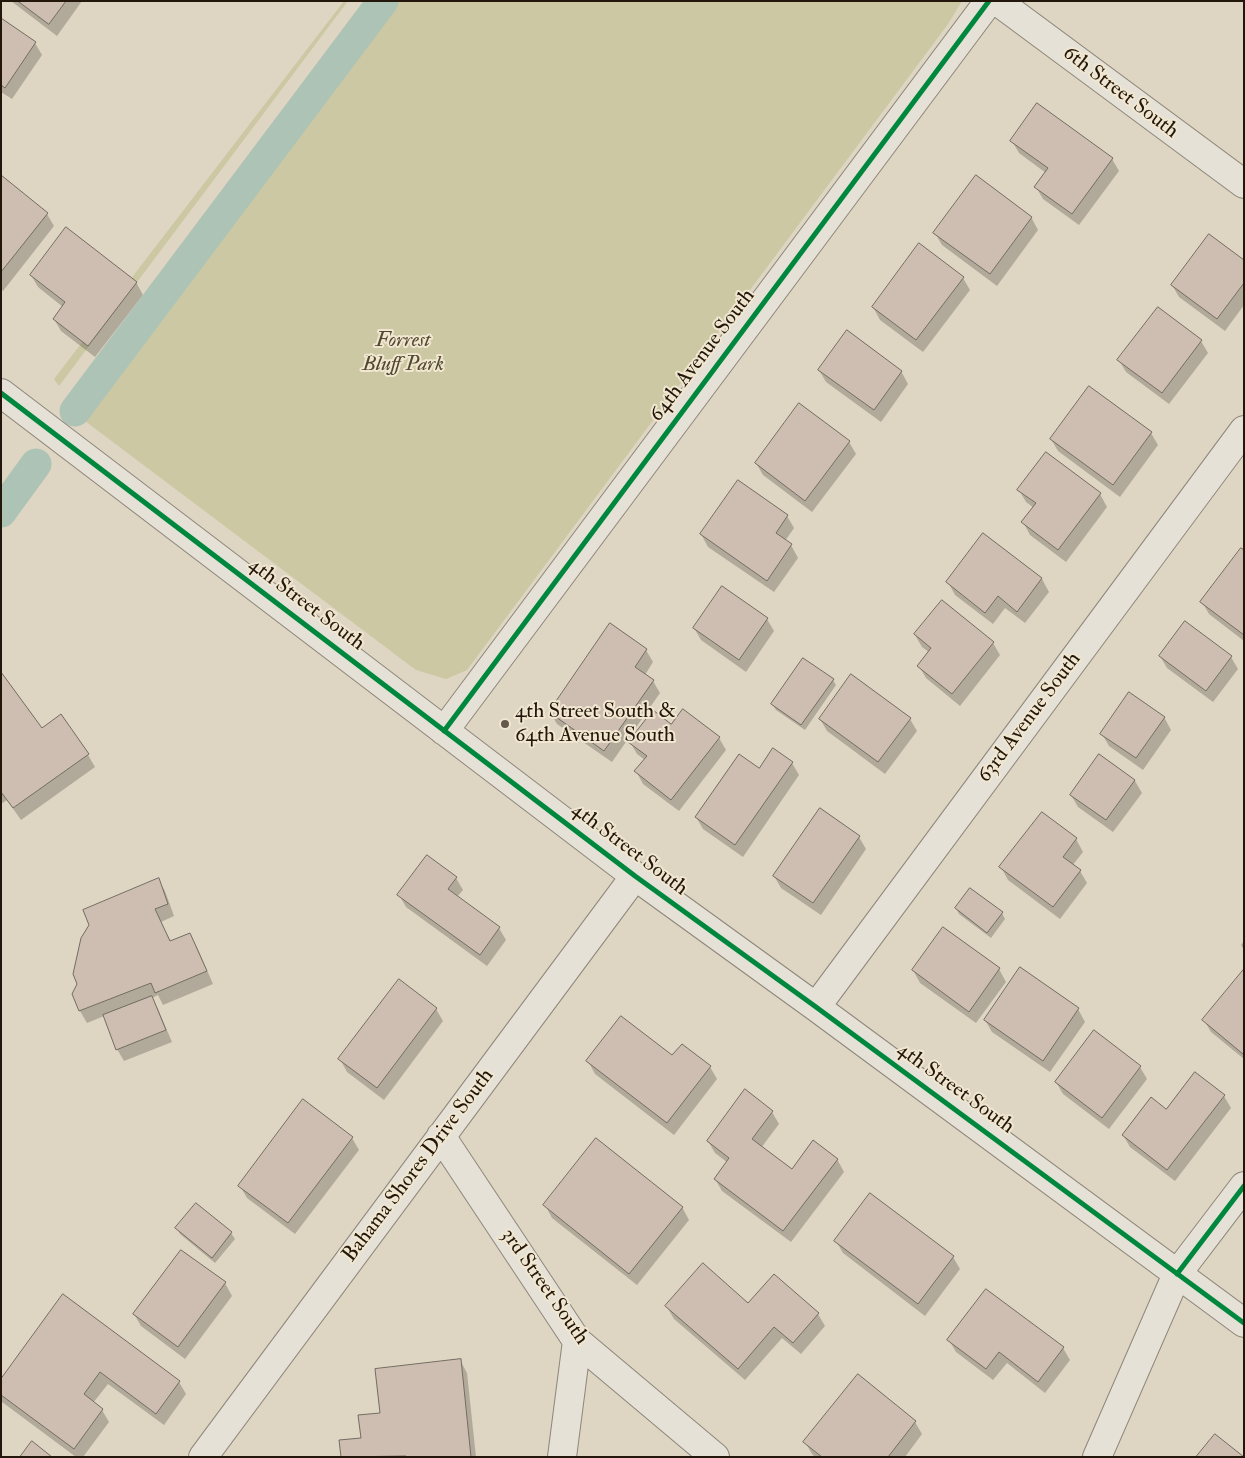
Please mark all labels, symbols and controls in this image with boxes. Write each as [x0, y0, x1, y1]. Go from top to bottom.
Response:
street label: 6th Street South [1057, 41, 1183, 145]
street label: 64th Avenue South [645, 285, 761, 427]
park label: Forrest Bluff Park [362, 328, 444, 378]
street label: 4th Street South [243, 553, 369, 657]
street label: 63rd Avenue South [973, 648, 1087, 788]
place label: 4th Street South & 64th Avenue South [515, 699, 676, 749]
marker: 4th Street South & 64th Avenue South [499, 718, 511, 730]
street label: 4th Street South [566, 798, 692, 902]
street label: 4th Street South [891, 1038, 1019, 1140]
street label: Bahama Shores Drive South [338, 1064, 500, 1268]
street label: 3rd Street South [495, 1224, 593, 1350]

